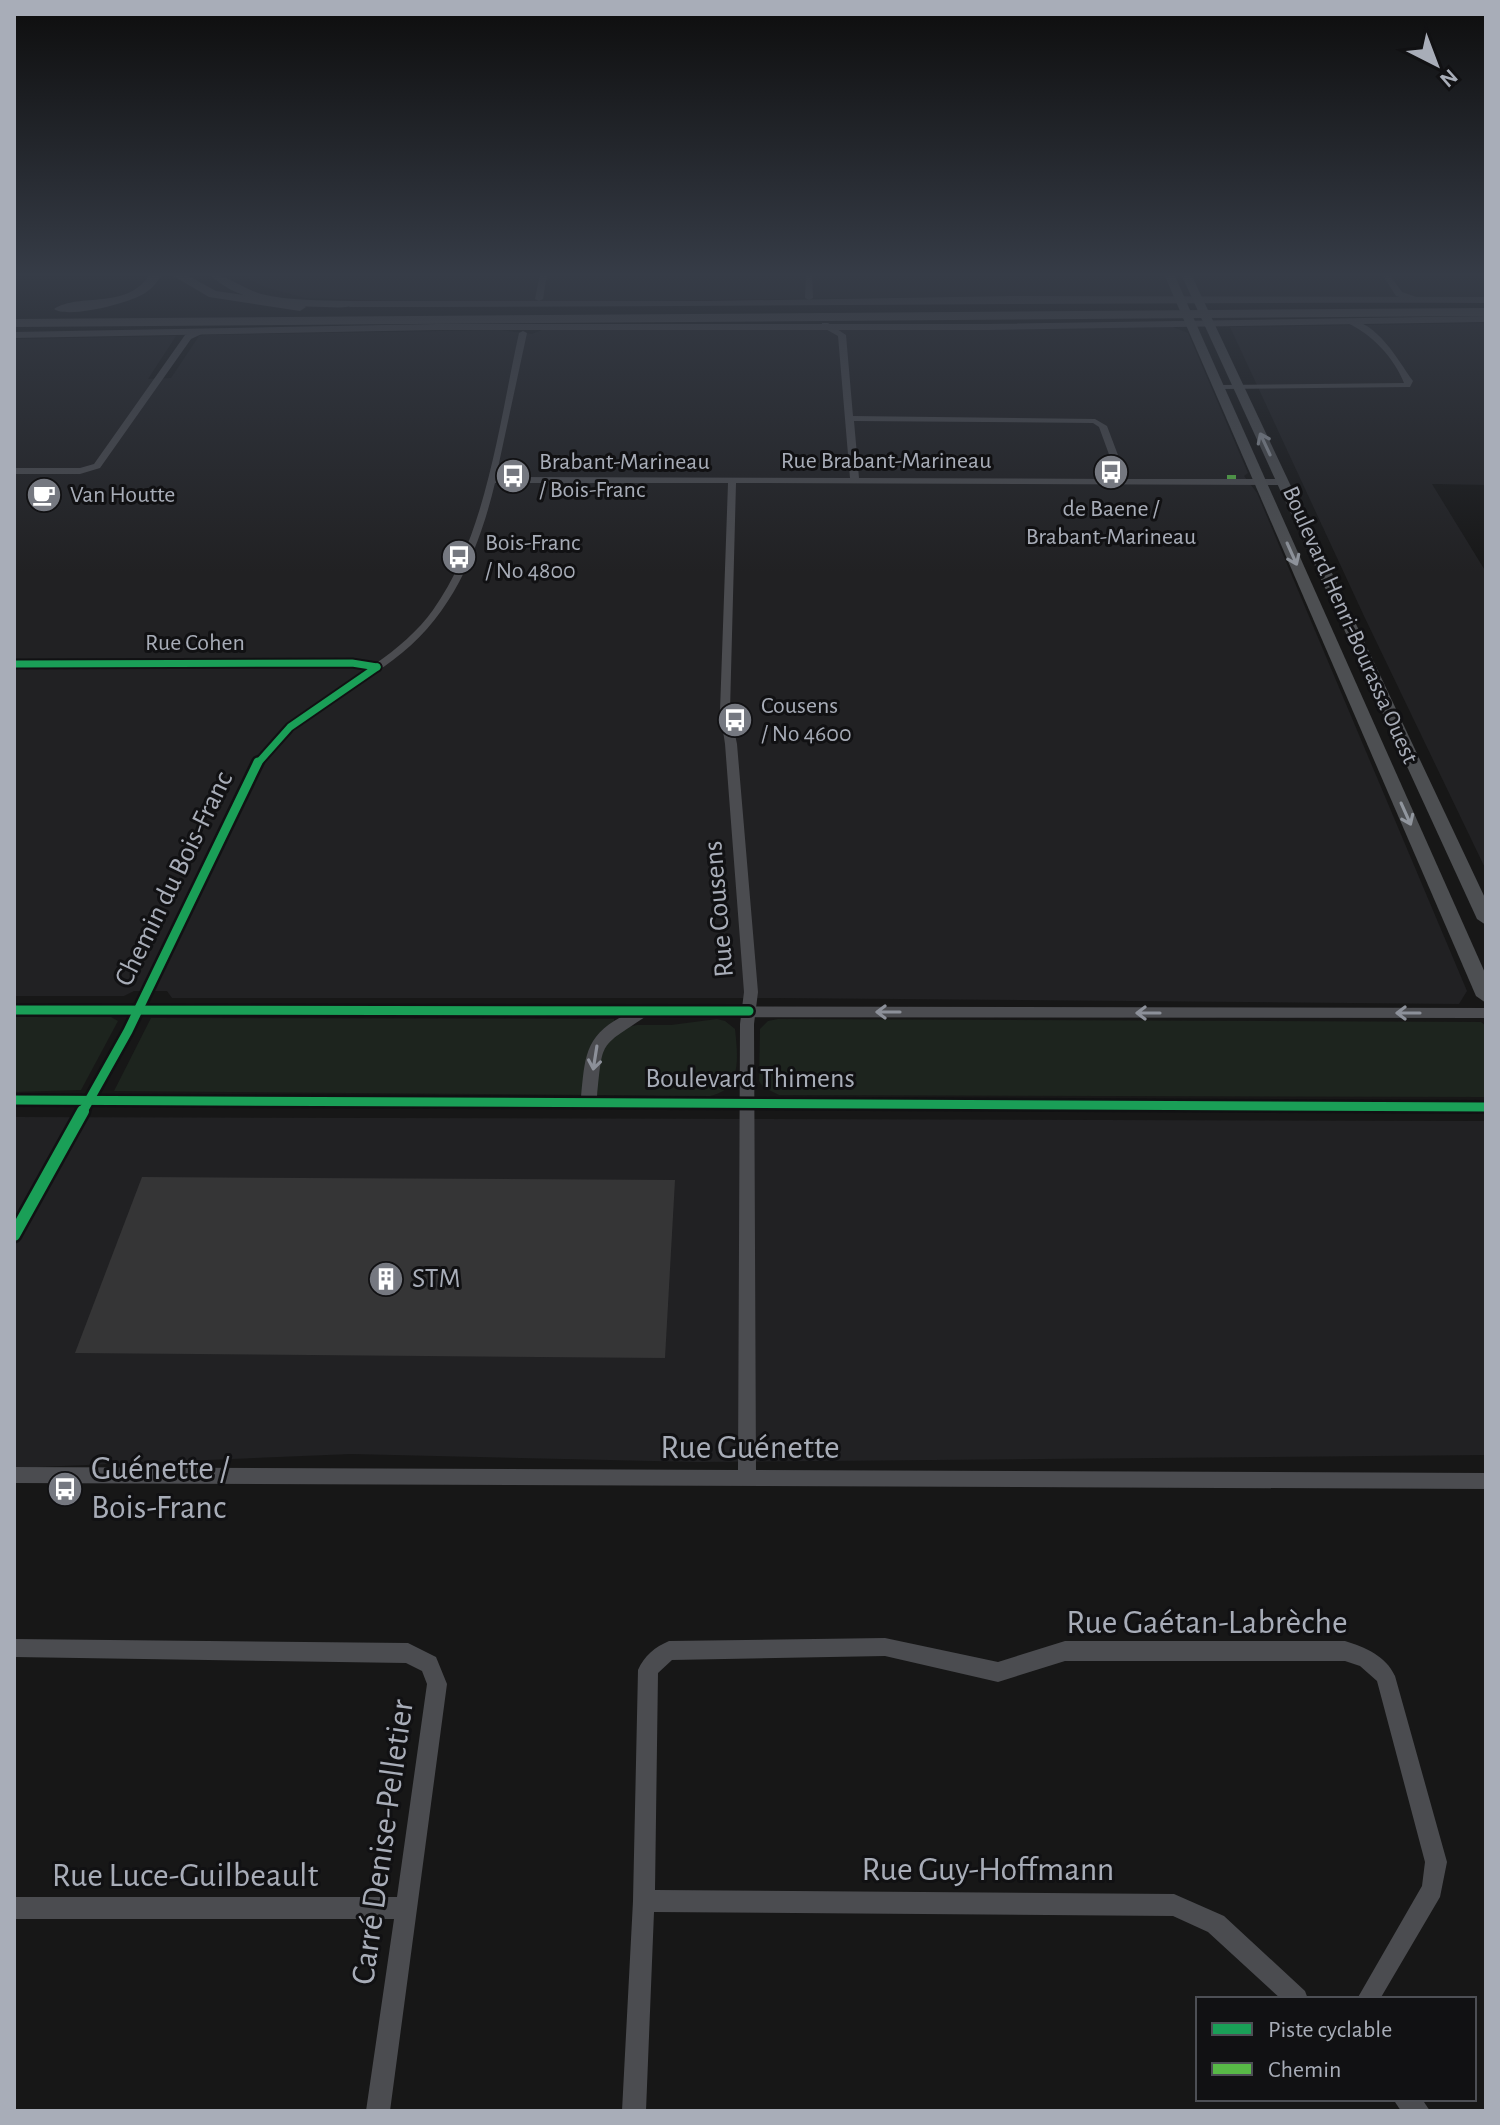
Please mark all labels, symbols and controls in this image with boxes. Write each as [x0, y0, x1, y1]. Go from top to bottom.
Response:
north arrow [1396, 24, 1476, 104]
text: N [1436, 65, 1462, 91]
one-way arrow [1257, 432, 1272, 456]
street label: Rue Brabant-Marineau [781, 449, 991, 473]
place label: Brabant-Marineau / Bois-Franc [539, 450, 710, 502]
bus stop icon: de Baene / Brabant-Marineau [1092, 453, 1130, 491]
bus stop icon: Brabant-Marineau / Bois-Franc [494, 457, 532, 495]
cafe icon: Van Houtte [25, 476, 63, 514]
place label: Van Houtte [70, 483, 175, 507]
street label: Boulevard Henri-Bourassa Ouest [1278, 483, 1422, 768]
place label: de Baene / Brabant-Marineau [1026, 497, 1196, 549]
place label: Bois-Franc / No 4800 [485, 531, 580, 583]
bus stop icon: Bois-Franc / No 4800 [440, 538, 478, 576]
one-way arrow [1286, 541, 1301, 566]
street label: Rue Cohen [145, 631, 245, 655]
place label: Cousens / No 4600 [761, 694, 852, 746]
bus stop icon: Cousens / No 4600 [716, 701, 754, 739]
street label: Chemin du Bois-Franc [110, 767, 238, 991]
one-way arrow [1400, 801, 1415, 826]
street label: Rue Cousens [699, 840, 739, 978]
one-way arrow [875, 1004, 902, 1020]
one-way arrow [1135, 1005, 1162, 1021]
one-way arrow [1395, 1005, 1422, 1021]
one-way arrow [586, 1045, 601, 1070]
street label: Boulevard Thimens [645, 1065, 855, 1093]
building icon: STM [367, 1260, 405, 1298]
place label: STM [412, 1265, 461, 1293]
street label: Rue Guénette [660, 1431, 840, 1465]
place label: Guénette / Bois-Franc [91, 1452, 229, 1525]
bus stop icon: Guénette / Bois-Franc [46, 1470, 84, 1508]
street label: Rue Gaétan-Labrèche [1066, 1606, 1348, 1640]
street label: Carré Denise-Pelletier [346, 1697, 420, 1987]
street label: Rue Guy-Hoffmann [862, 1853, 1114, 1887]
street label: Rue Luce-Guilbeault [52, 1859, 318, 1893]
legend [1196, 1997, 1476, 2101]
text: Piste cyclable [1268, 2018, 1392, 2042]
text: Chemin [1268, 2058, 1341, 2082]

